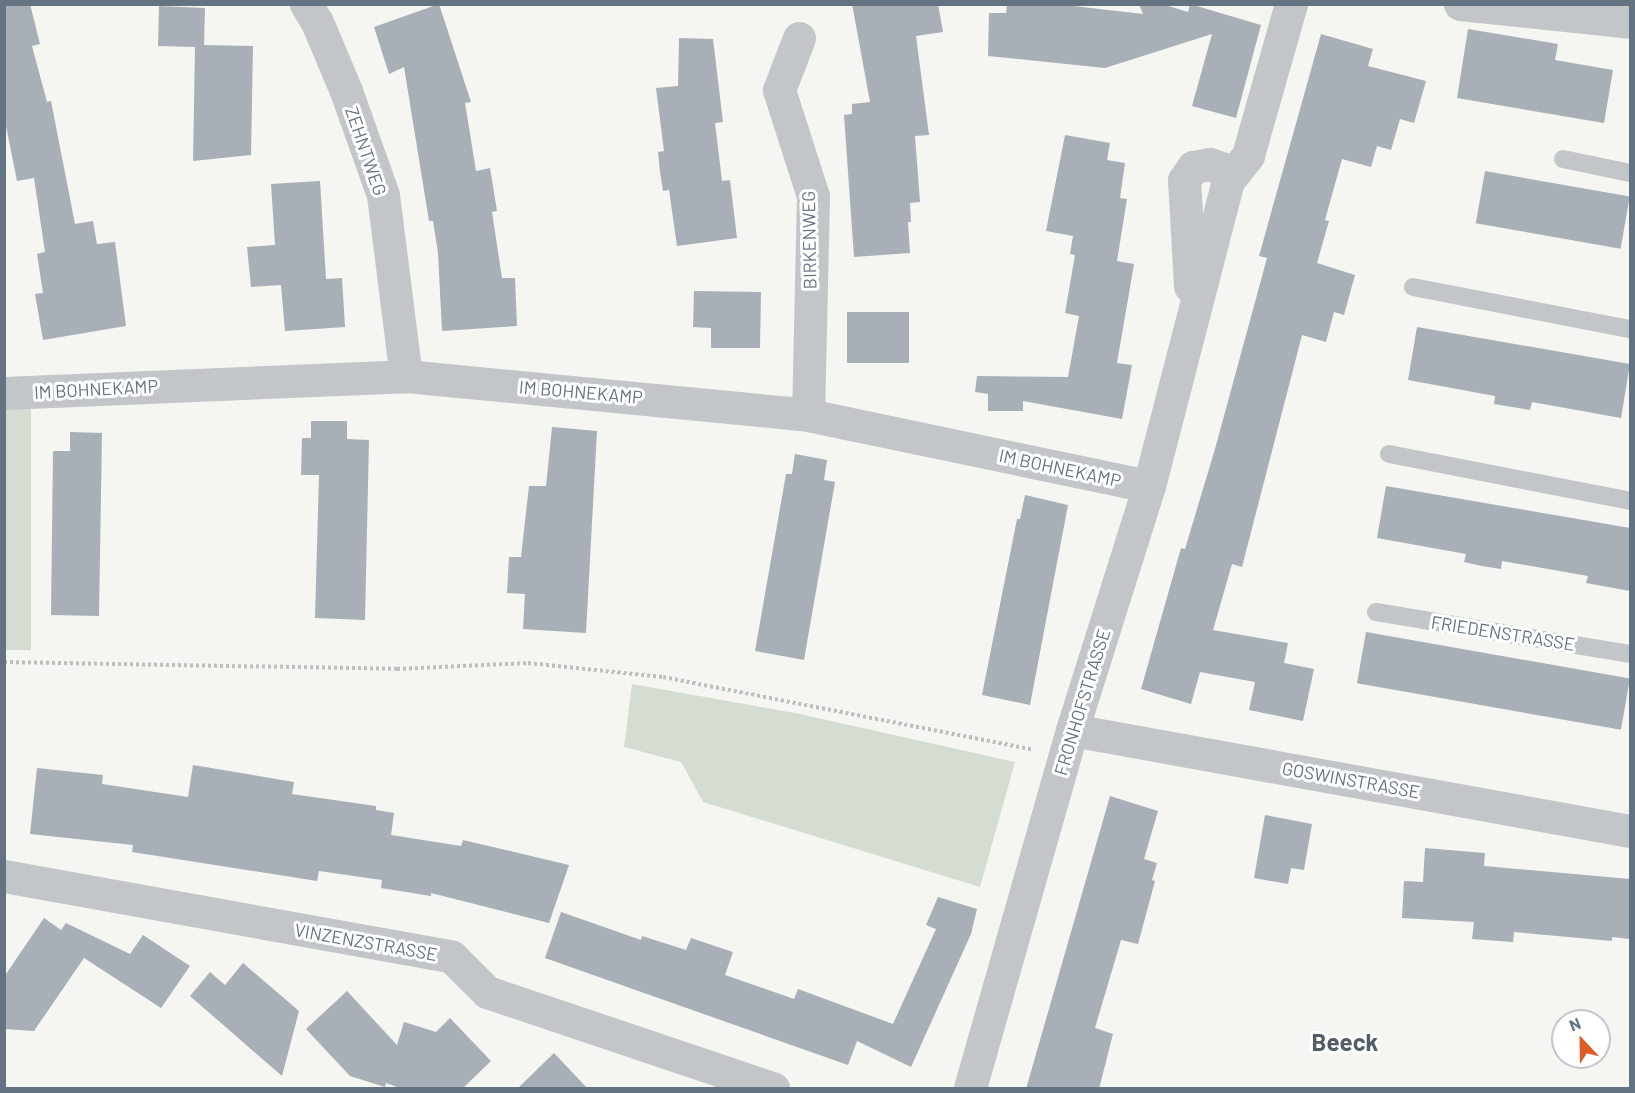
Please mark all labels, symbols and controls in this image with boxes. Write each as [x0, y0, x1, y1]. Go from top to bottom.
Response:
street label: ZEHNTWEG [341, 104, 391, 198]
street label: BIRKENWEG [797, 191, 821, 289]
street label: IM BOHNEKAMP [33, 375, 159, 403]
street label: IM BOHNEKAMP [518, 376, 644, 408]
street label: IM BOHNEKAMP [997, 445, 1123, 491]
street label: FRIEDENSTRASSE [1430, 611, 1576, 655]
street label: FRONHOFSTRASSE [1049, 626, 1115, 778]
street label: GOSWINSTRASSE [1280, 757, 1422, 803]
street label: VINZENZSTRASSE [293, 919, 439, 965]
north arrow [1551, 1009, 1611, 1069]
text: N [1566, 1013, 1583, 1035]
district label: Beeck [1312, 1028, 1378, 1056]

